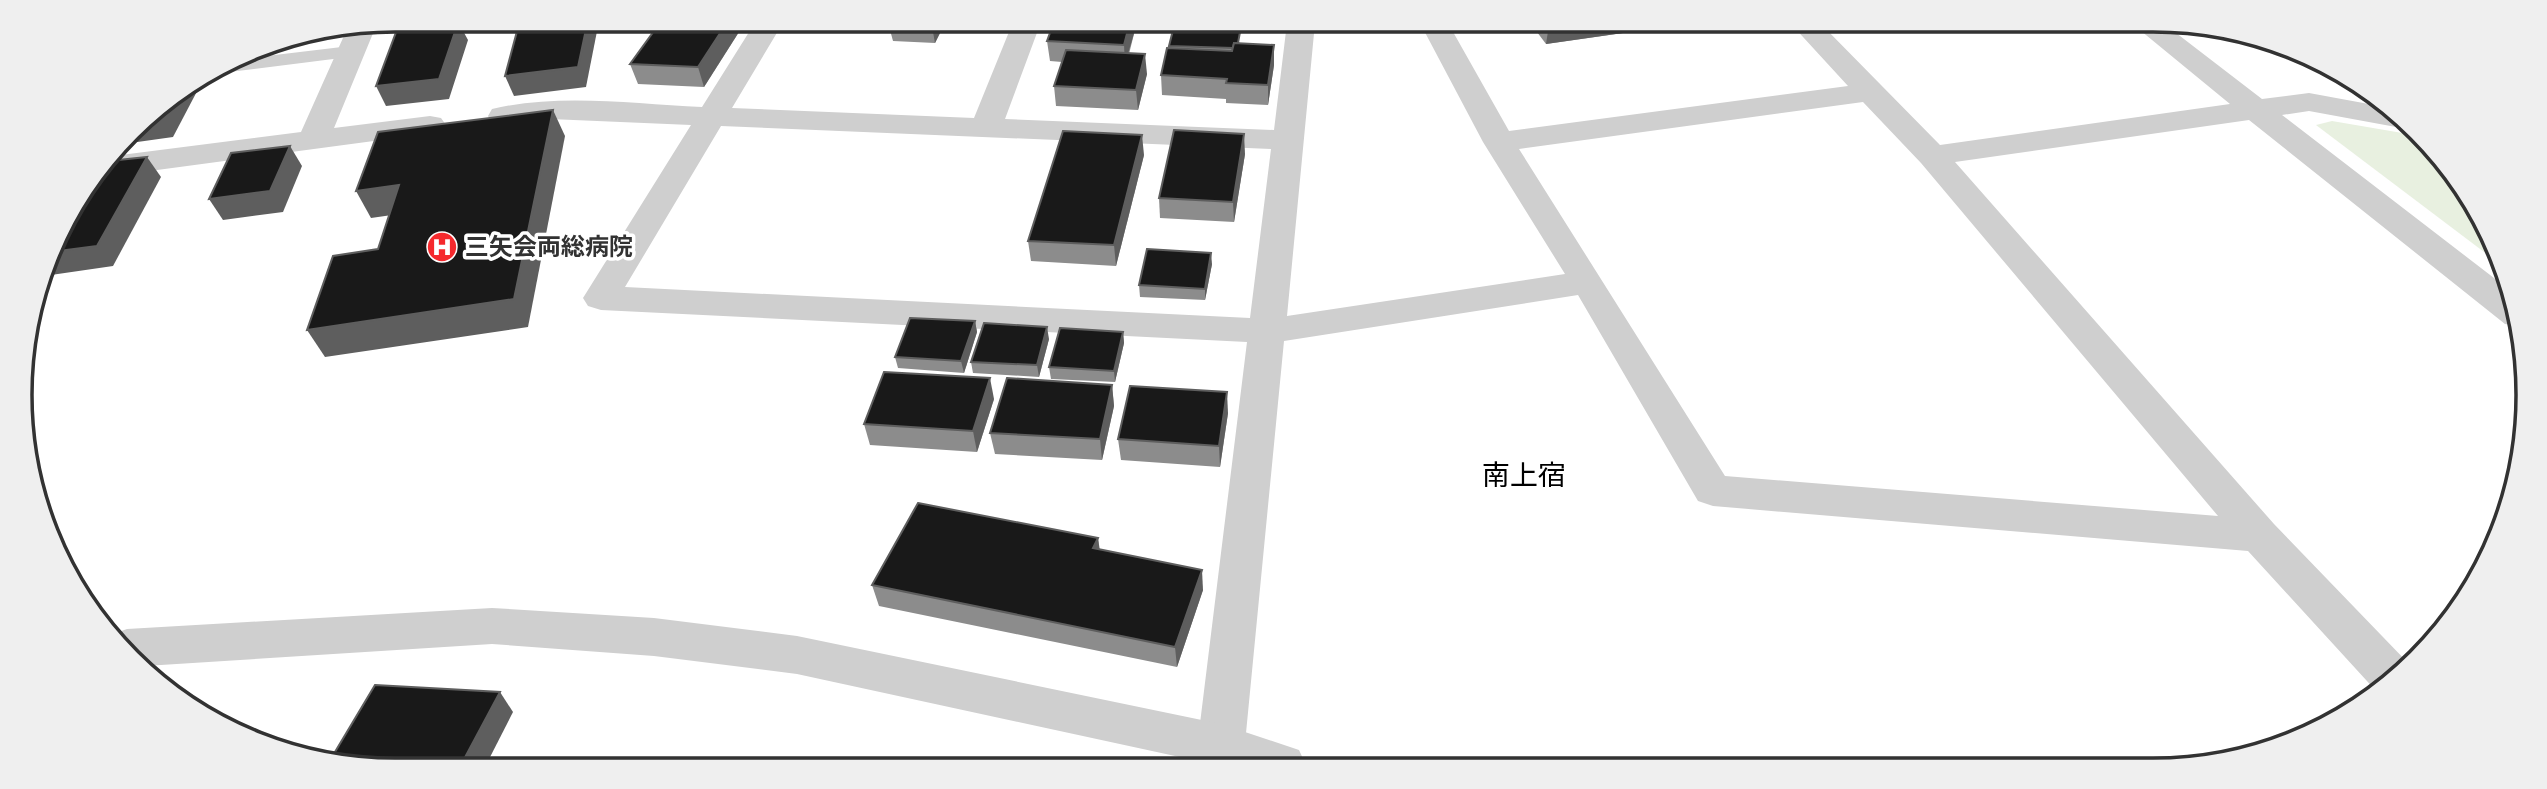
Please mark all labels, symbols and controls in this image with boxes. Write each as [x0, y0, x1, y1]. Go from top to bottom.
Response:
hospital icon: 三矢会両総病院 [425, 230, 459, 264]
place label: 三矢会両総病院 [465, 232, 633, 261]
district label: 南上宿 [1482, 459, 1566, 492]

